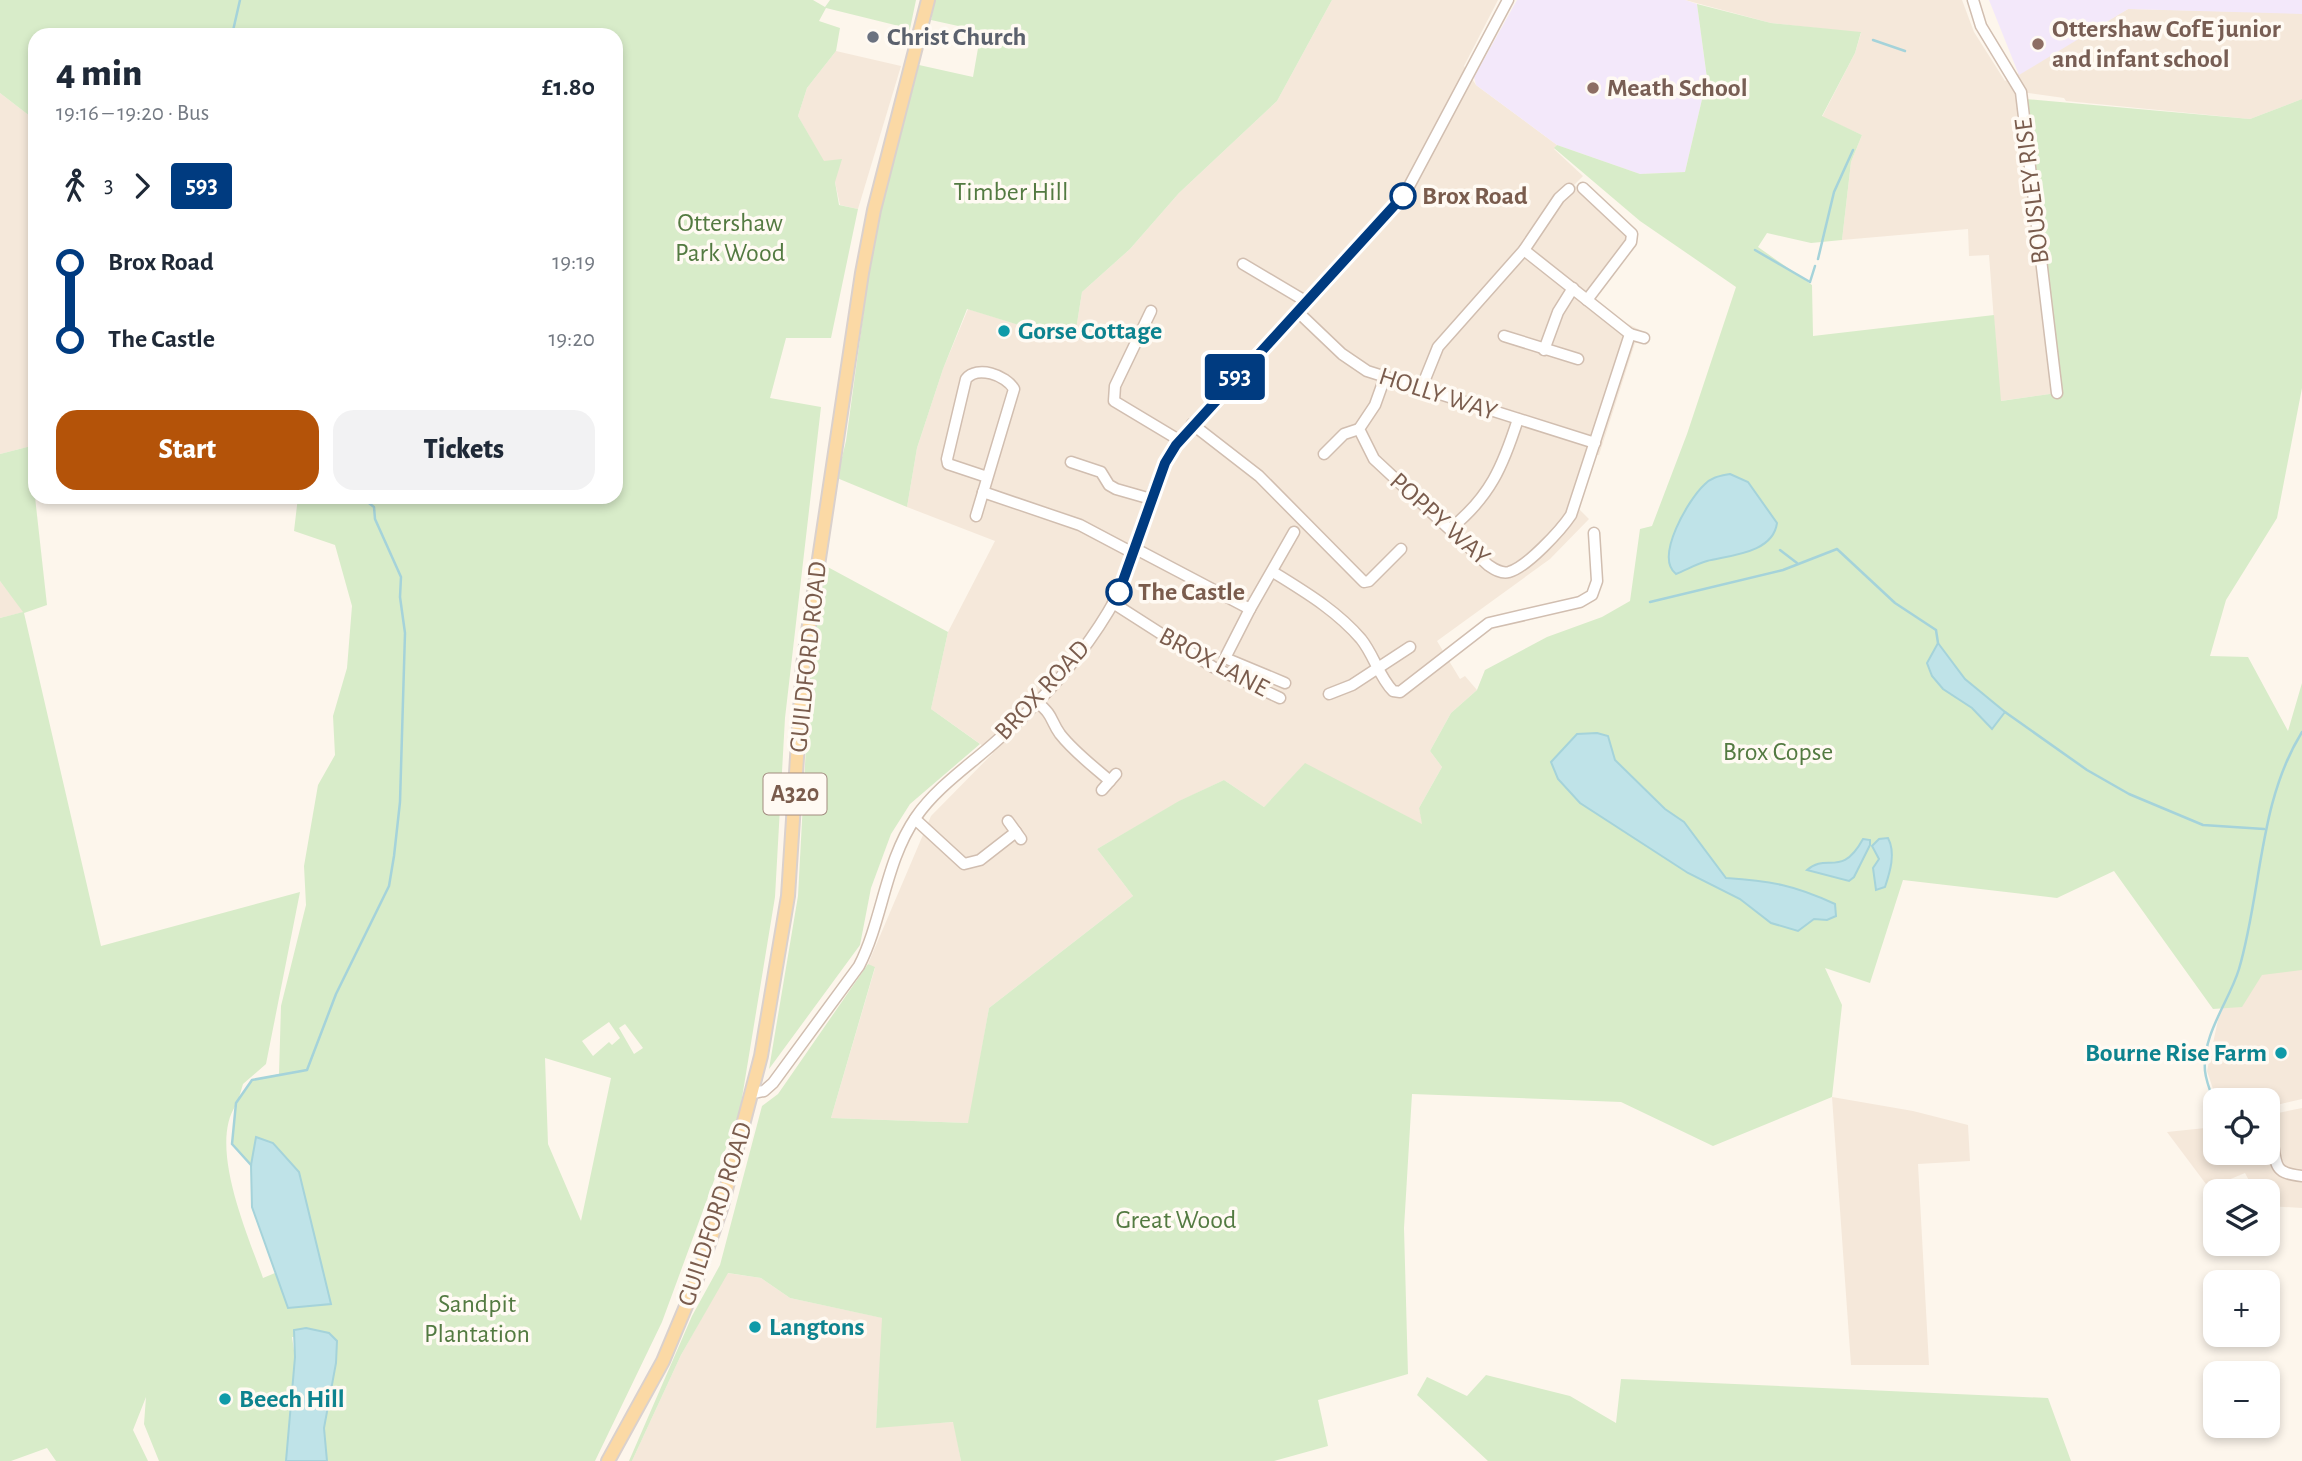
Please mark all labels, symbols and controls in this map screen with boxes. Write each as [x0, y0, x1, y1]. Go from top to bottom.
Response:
place label: Ottershaw CofE junior and infant school [2052, 16, 2281, 72]
place label: Christ Church [887, 24, 1026, 50]
marker: Christ Church [865, 29, 881, 45]
marker: Ottershaw CofE junior and infant school [2030, 36, 2046, 52]
text: 4 min [56, 55, 142, 93]
text: £1.80 [542, 74, 595, 100]
place label: Meath School [1607, 75, 1747, 101]
marker: Meath School [1585, 80, 1601, 96]
text: 19:16 – 19:20 · Bus [56, 102, 209, 125]
street label: BOUSLEY RISE [2010, 117, 2054, 265]
icon: walk [56, 167, 94, 205]
icon: forward [123, 167, 161, 205]
text: 3 [104, 174, 113, 197]
text: 593 [185, 174, 218, 198]
park label: Timber Hill [954, 179, 1068, 205]
marker: Brox Road [1390, 183, 1416, 209]
place label: Brox Road [1422, 183, 1528, 209]
park label: Ottershaw Park Wood [675, 210, 785, 266]
text: Brox Road [108, 249, 214, 275]
text: 19:19 [552, 251, 595, 274]
place label: Gorse Cottage [1018, 318, 1162, 344]
marker: Gorse Cottage [996, 323, 1012, 339]
text: The Castle [108, 326, 215, 352]
text: 19:20 [548, 328, 595, 351]
line badge: 593 [1195, 354, 1275, 400]
street label: HOLLY WAY [1376, 363, 1500, 425]
text: 593 [1219, 365, 1251, 389]
button: Start [56, 410, 319, 490]
button: Tickets [333, 410, 595, 490]
street label: POPPY WAY [1385, 468, 1495, 571]
street label: GUILDFORD ROAD [785, 560, 831, 754]
marker: The Castle [1106, 579, 1132, 605]
place label: The Castle [1138, 579, 1245, 605]
street label: BROX LANE [1155, 622, 1273, 702]
street label: BROX ROAD [990, 635, 1094, 745]
park label: Brox Copse [1723, 739, 1833, 765]
road number: A320 [764, 774, 826, 814]
place label: Bourne Rise Farm [2085, 1040, 2267, 1066]
marker: Bourne Rise Farm [2273, 1045, 2289, 1061]
map controls [2203, 1088, 2280, 1438]
button: locate [2203, 1088, 2280, 1165]
street label: GUILDFORD ROAD [673, 1119, 757, 1309]
button: layers [2203, 1179, 2280, 1256]
park label: Great Wood [1115, 1207, 1237, 1233]
button: + [2203, 1270, 2280, 1347]
park label: Sandpit Plantation [424, 1291, 530, 1347]
place label: Langtons [769, 1314, 864, 1340]
marker: Langtons [747, 1319, 763, 1335]
button: − [2203, 1361, 2280, 1438]
place label: Beech Hill [239, 1386, 345, 1412]
marker: Beech Hill [217, 1391, 233, 1407]

